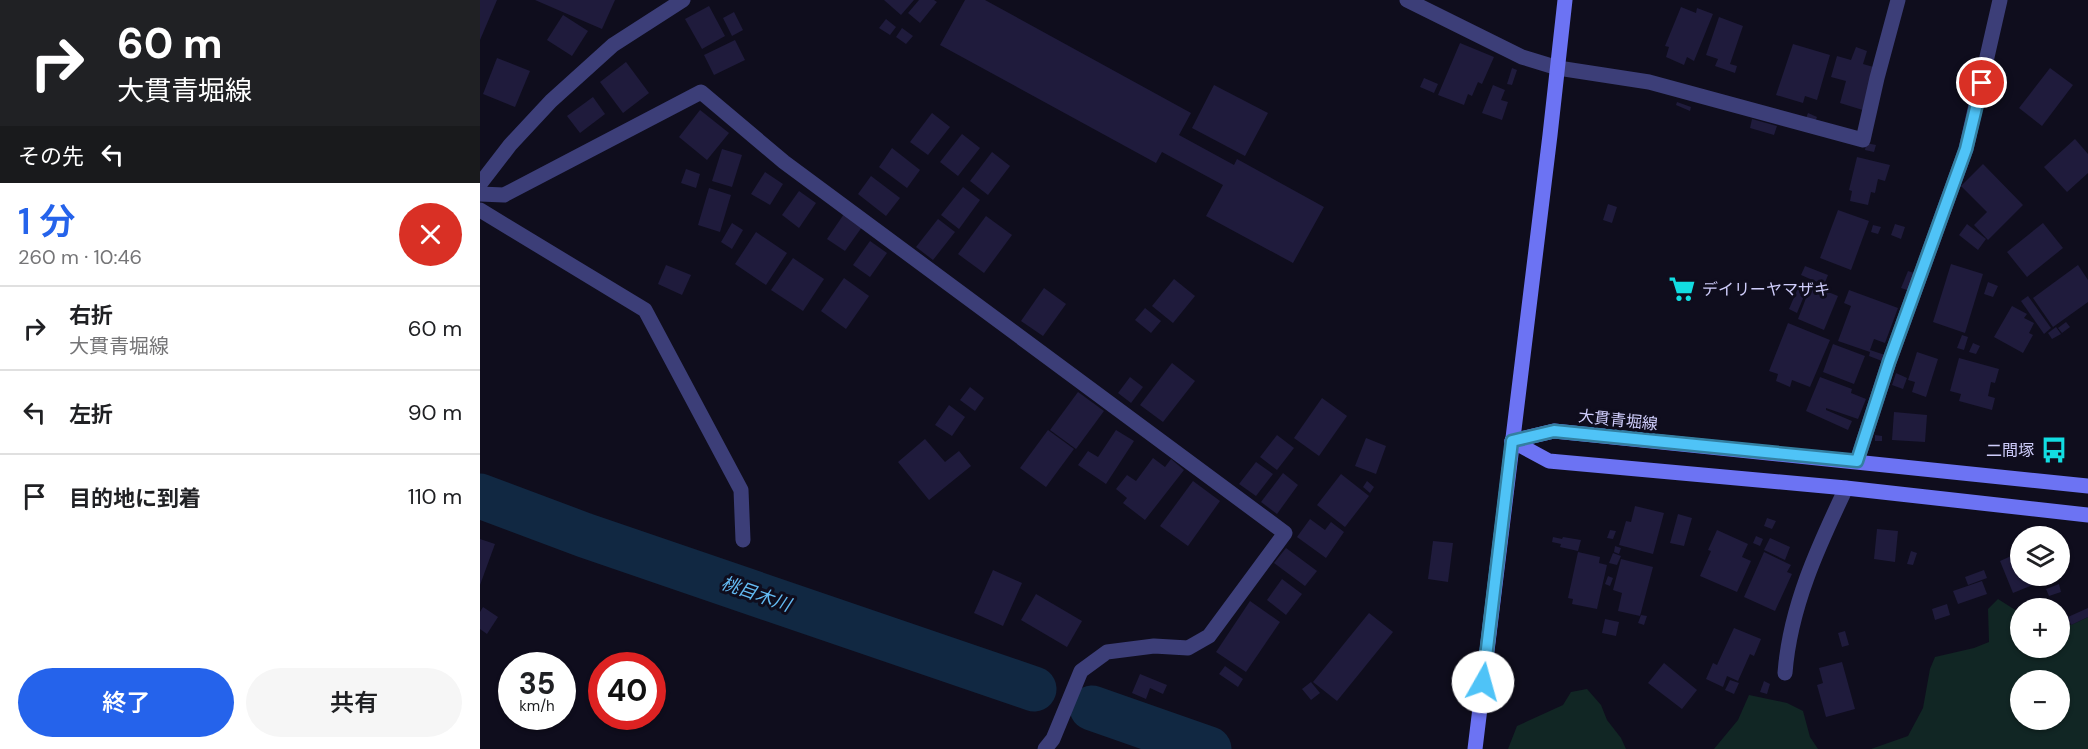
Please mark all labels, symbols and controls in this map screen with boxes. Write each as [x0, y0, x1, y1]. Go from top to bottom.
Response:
text: 60 m [117, 16, 223, 71]
icon: right [18, 24, 96, 102]
pin [1956, 57, 2007, 108]
icon: arrive [1965, 66, 1998, 99]
text: 大貫青堀線 [117, 73, 252, 108]
icon: left [96, 138, 129, 171]
text: その先 [18, 142, 84, 171]
text: 1 分 [18, 198, 75, 245]
button: close [399, 203, 462, 266]
text: 260 m · 10:46 [18, 244, 142, 270]
supermarket icon: デイリーヤマザキ [1667, 274, 1697, 304]
place label: デイリーヤマザキ [1702, 279, 1830, 300]
text: 右折 [69, 301, 113, 330]
icon: right [18, 312, 51, 345]
text: 60 m [408, 314, 462, 343]
text: 大貫青堀線 [69, 333, 169, 359]
icon: left [18, 396, 51, 429]
text: 90 m [408, 398, 462, 427]
text: 左折 [69, 400, 113, 429]
street label: 大貫青堀線 [1577, 405, 1659, 435]
bus stop icon: 二間塚 [2039, 435, 2069, 465]
place label: 二間塚 [1986, 440, 2034, 461]
icon: arrive [18, 480, 51, 513]
text: 110 m [408, 482, 462, 511]
text: 目的地に到着 [69, 484, 201, 513]
map controls [2010, 526, 2070, 730]
button: layers [2010, 526, 2070, 586]
water label: 桃目木川 [718, 571, 796, 618]
button: + [2010, 598, 2070, 658]
position arrow [1451, 650, 1515, 714]
speed limit sign: 40 [588, 652, 666, 730]
text: 35 [519, 664, 555, 703]
button: 終了 [18, 668, 234, 737]
button: 共有 [246, 668, 462, 737]
button: − [2010, 670, 2070, 730]
text: km/h [519, 696, 555, 716]

